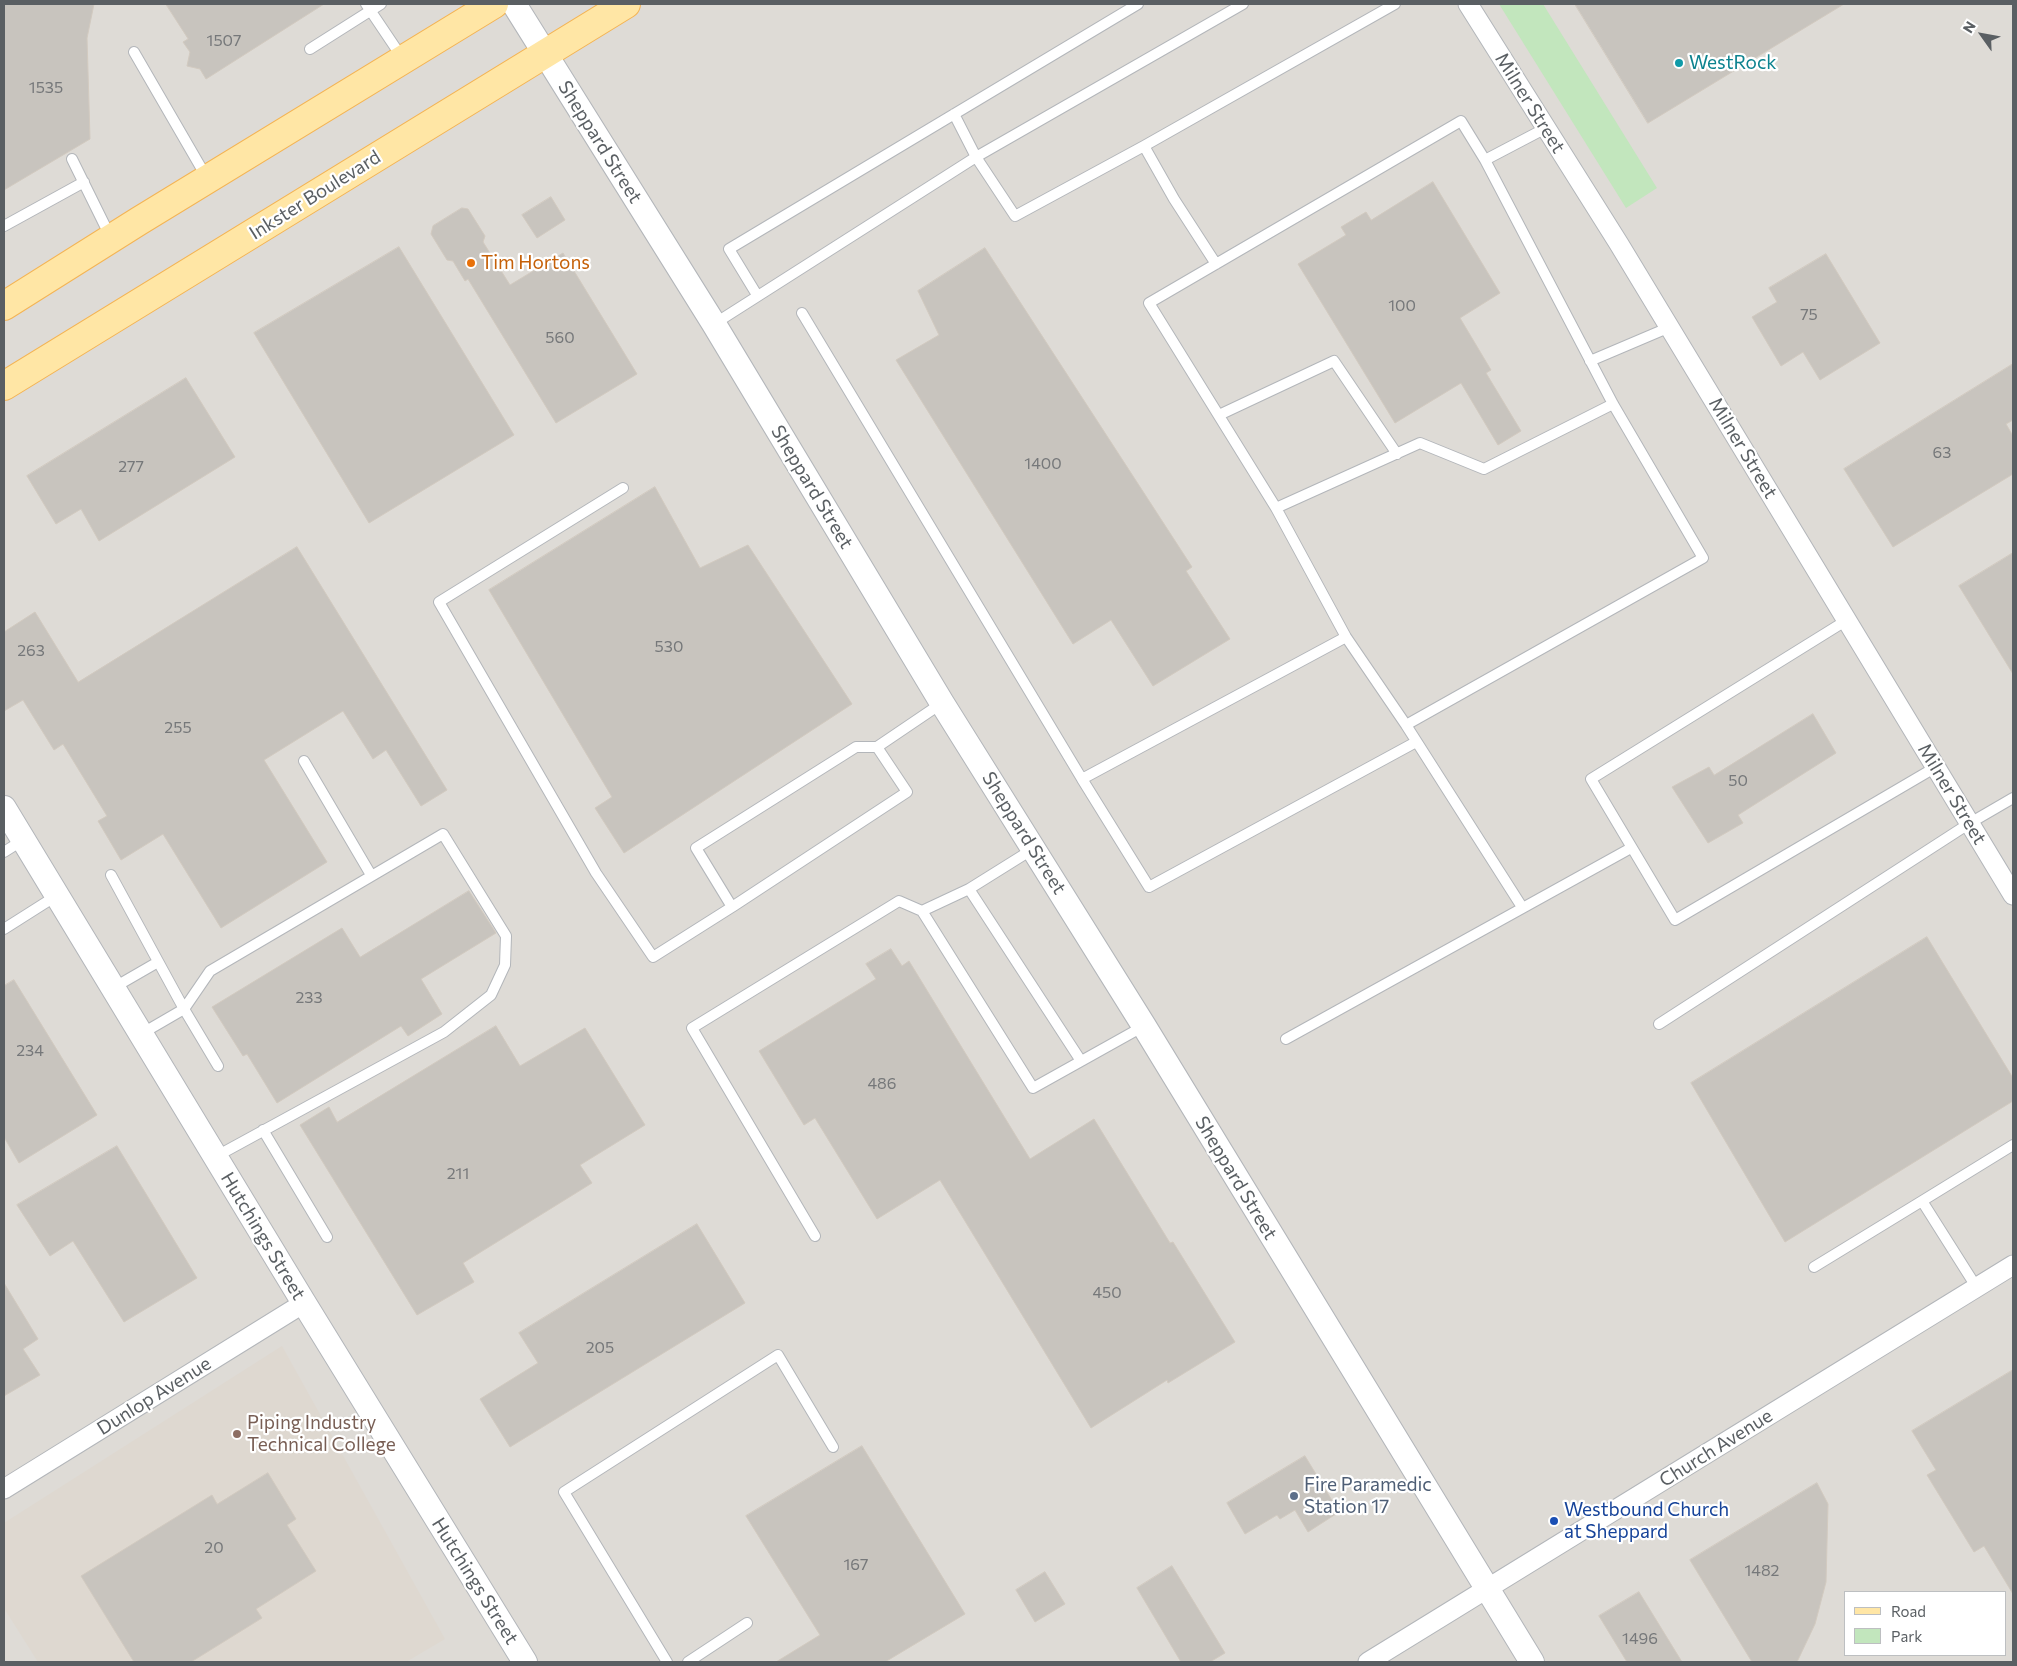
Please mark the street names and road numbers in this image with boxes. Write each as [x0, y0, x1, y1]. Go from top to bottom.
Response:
street label: Milner Street [1490, 49, 1570, 157]
street label: Sheppard Street [553, 77, 647, 207]
street label: Inkster Boulevard [245, 145, 385, 245]
street label: Milner Street [1704, 393, 1782, 503]
street label: Sheppard Street [766, 421, 858, 553]
street label: Milner Street [1913, 739, 1991, 849]
street label: Sheppard Street [977, 768, 1071, 898]
street label: Sheppard Street [1190, 1112, 1282, 1244]
street label: Hutchings Street [216, 1168, 310, 1304]
street label: Dunlop Avenue [93, 1352, 215, 1440]
street label: Church Avenue [1655, 1404, 1777, 1492]
street label: Hutchings Street [427, 1514, 523, 1648]

